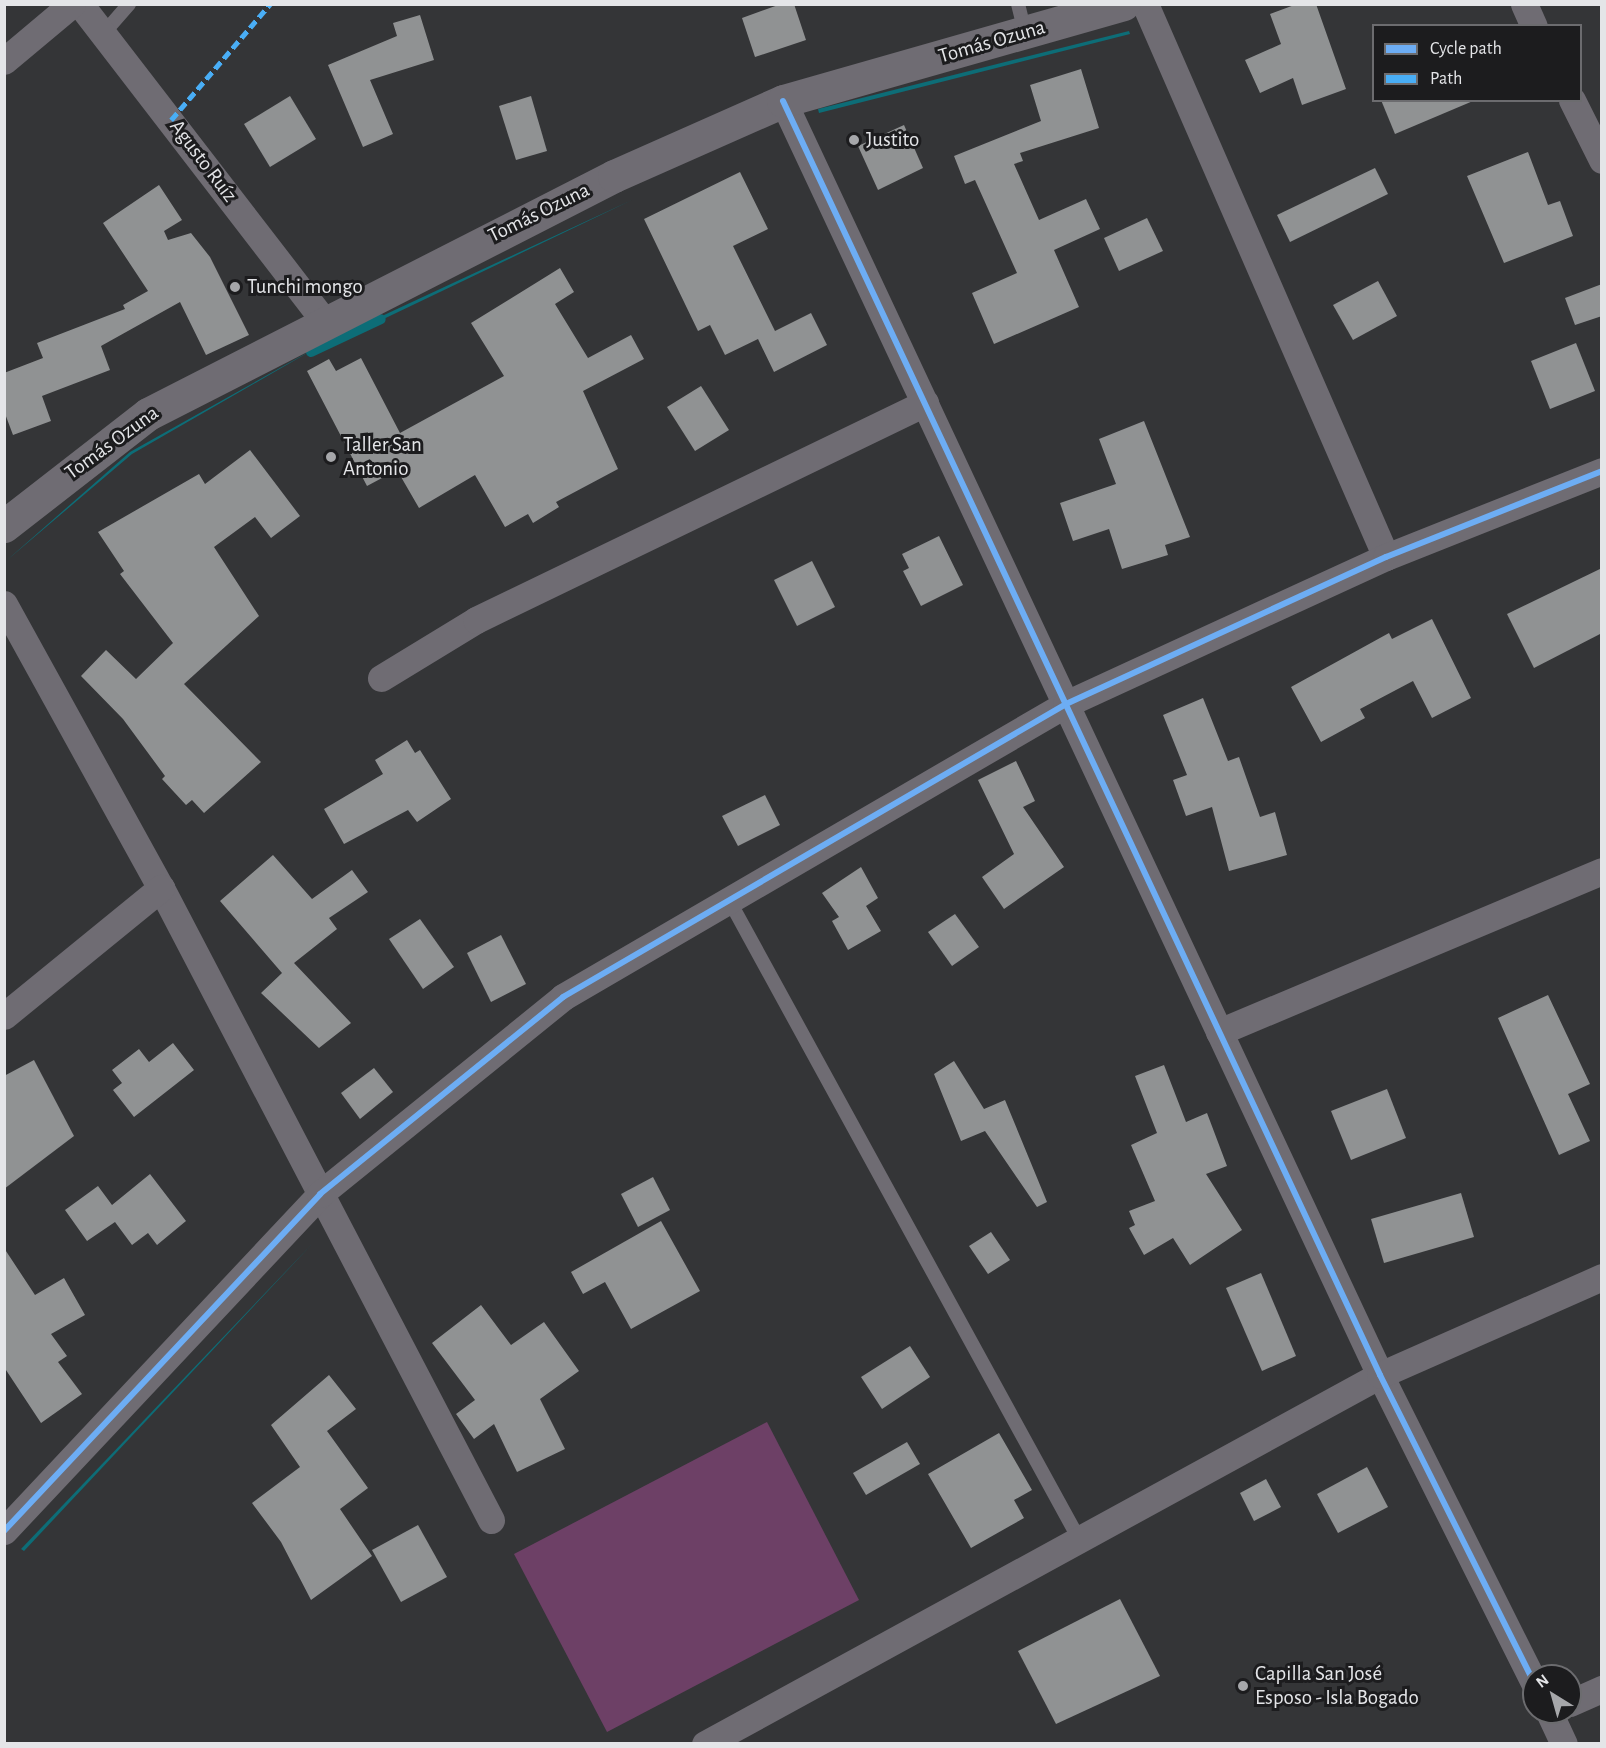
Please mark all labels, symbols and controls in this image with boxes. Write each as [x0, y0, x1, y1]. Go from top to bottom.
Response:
street label: Tomás Ozuna [936, 15, 1048, 69]
legend [1372, 24, 1582, 102]
text: Cycle path [1430, 40, 1502, 58]
text: Path [1430, 70, 1462, 88]
street label: Agusto Ruíz [164, 115, 242, 207]
place label: Justito [866, 127, 919, 153]
marker: Justito [847, 133, 861, 147]
street label: Tomás Ozuna [484, 178, 594, 248]
place label: Tunchi mongo [247, 274, 363, 300]
marker: Tunchi mongo [228, 280, 242, 294]
street label: Tomás Ozuna [60, 401, 164, 485]
place label: Taller San Antonio [343, 432, 422, 482]
marker: Taller San Antonio [324, 450, 338, 464]
place label: Capilla San José Esposo - Isla Bogado [1255, 1661, 1419, 1711]
north arrow [1522, 1664, 1582, 1724]
text: N [1533, 1671, 1552, 1691]
marker: Capilla San José Esposo - Isla Bogado [1236, 1679, 1250, 1693]

